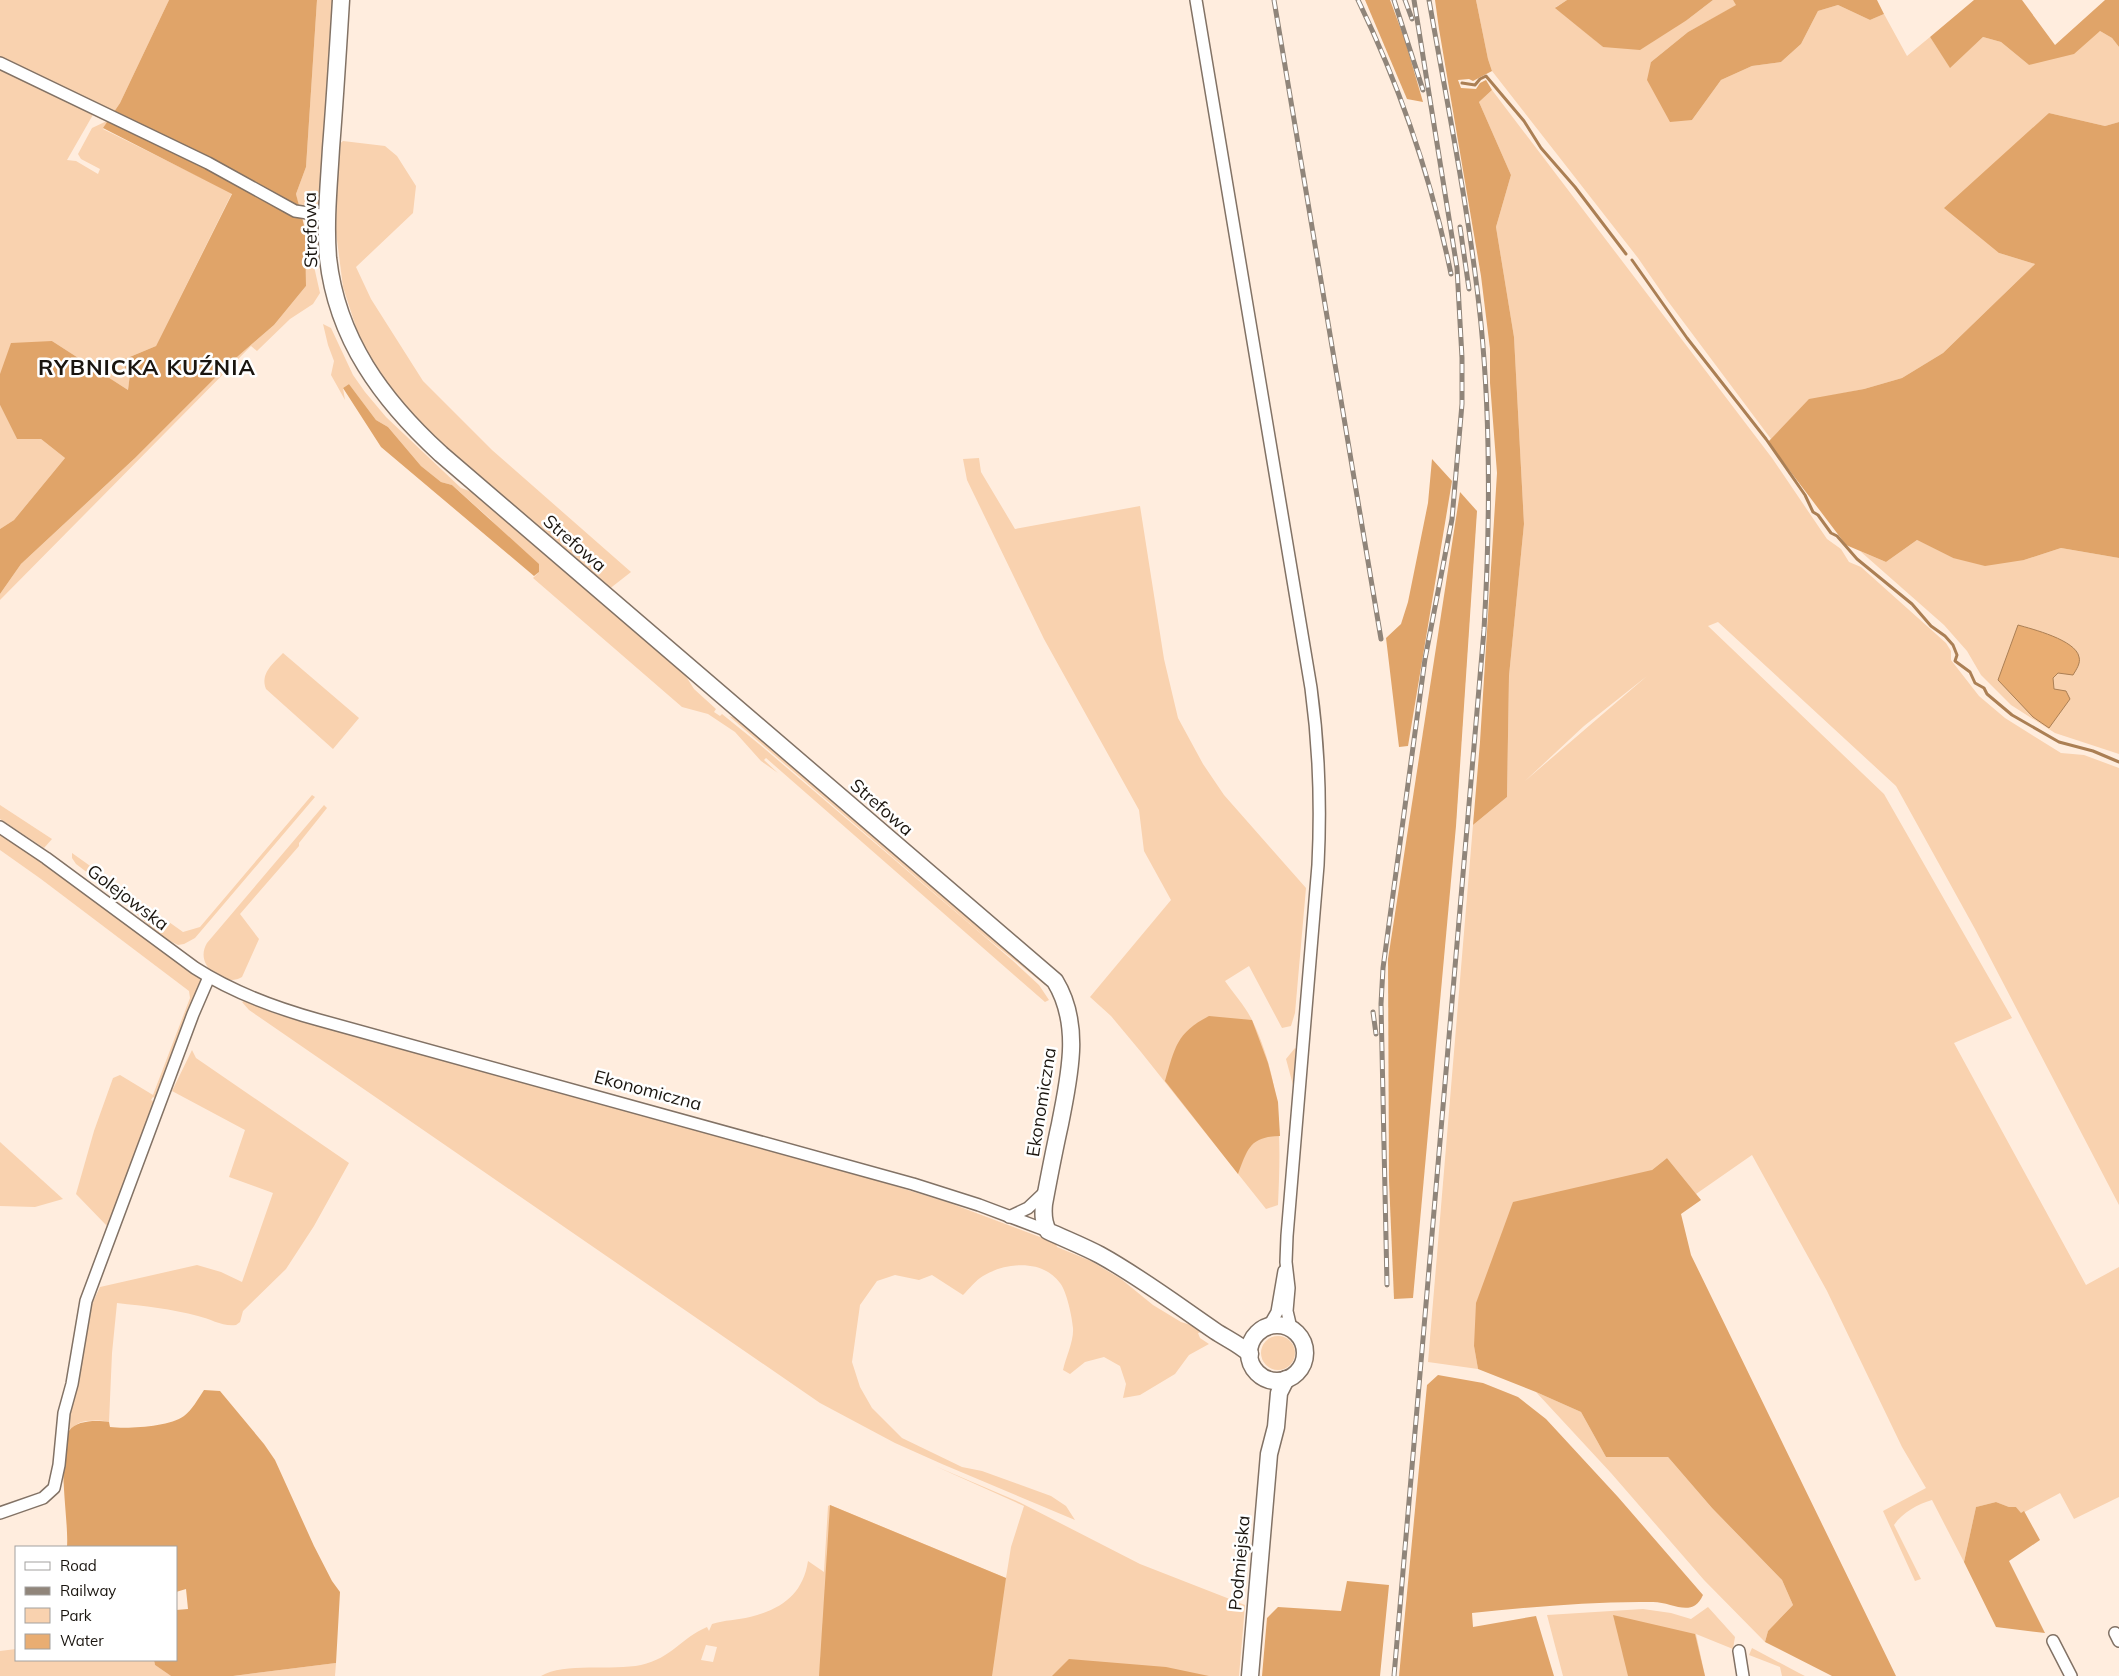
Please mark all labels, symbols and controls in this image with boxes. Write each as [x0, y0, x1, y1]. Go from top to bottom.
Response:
street label: Strefowa [298, 192, 322, 268]
district label: RYBNICKA KUŹNIA [38, 353, 256, 381]
street label: Strefowa [539, 509, 611, 577]
street label: Strefowa [846, 773, 918, 841]
street label: Golejowska [83, 859, 173, 935]
street label: Ekonomiczna [1021, 1046, 1061, 1158]
street label: Ekonomiczna [592, 1065, 704, 1115]
street label: Podmiejska [1223, 1514, 1255, 1612]
legend [15, 1546, 178, 1661]
text: Road [60, 1556, 97, 1575]
text: Railway [60, 1581, 116, 1600]
text: Park [60, 1606, 92, 1625]
text: Water [60, 1631, 104, 1650]

